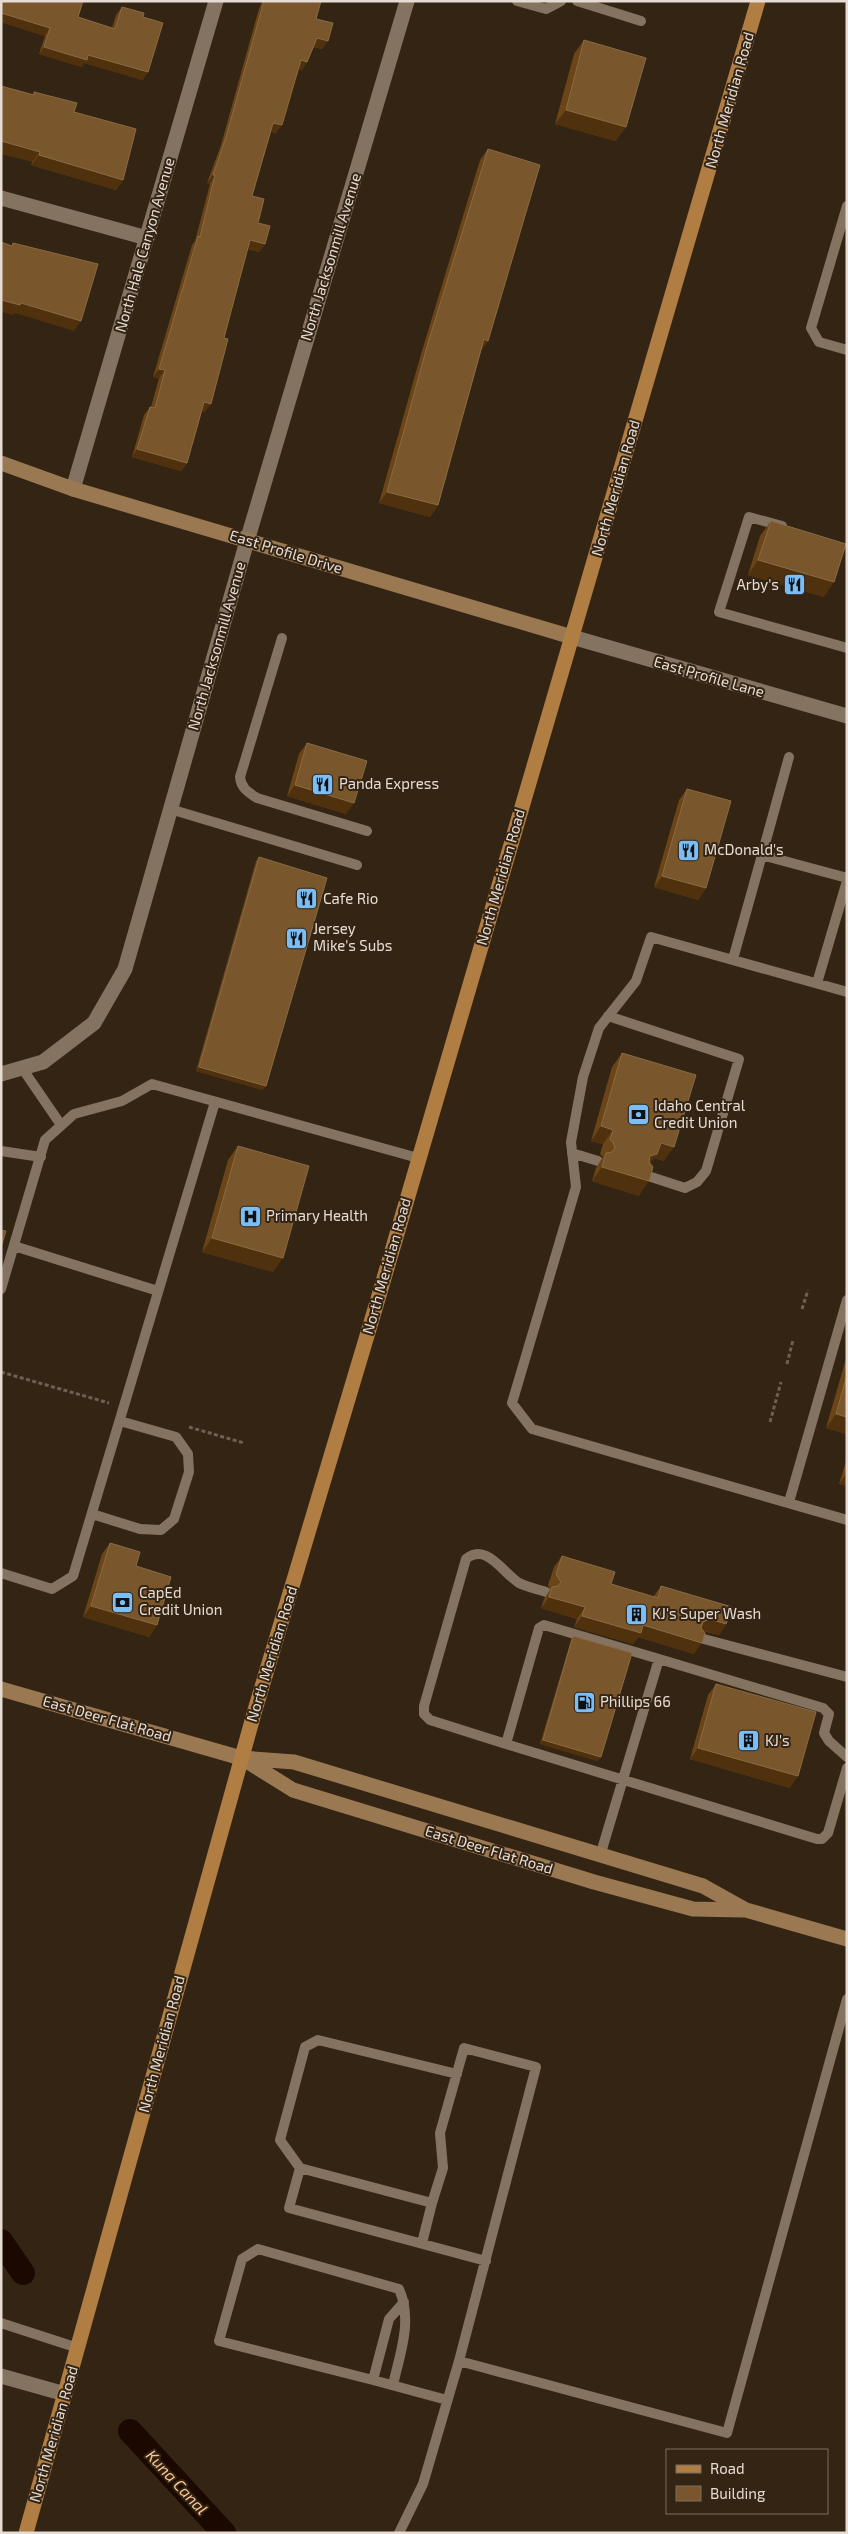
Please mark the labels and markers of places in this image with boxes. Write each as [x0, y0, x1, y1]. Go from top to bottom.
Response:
restaurant icon: Arby's [783, 573, 807, 597]
place label: Arby's [736, 575, 779, 593]
restaurant icon: Panda Express [311, 772, 335, 796]
place label: Panda Express [339, 774, 439, 792]
restaurant icon: McDonald's [676, 838, 700, 862]
place label: McDonald's [704, 840, 784, 858]
restaurant icon: Cafe Rio [295, 887, 319, 911]
place label: Cafe Rio [323, 889, 378, 907]
place label: Jersey Mike's Subs [313, 919, 392, 954]
restaurant icon: Jersey Mike's Subs [285, 926, 309, 950]
place label: Idaho Central Credit Union [654, 1096, 746, 1131]
bank icon: Idaho Central Credit Union [626, 1103, 650, 1127]
hospital icon: Primary Health [238, 1204, 262, 1228]
place label: Primary Health [266, 1206, 368, 1224]
place label: CapEd Credit Union [139, 1583, 222, 1618]
bank icon: CapEd Credit Union [111, 1590, 135, 1614]
building icon: KJ's Super Wash [624, 1602, 648, 1626]
place label: KJ's Super Wash [652, 1604, 761, 1622]
fuel station icon: Phillips 66 [572, 1690, 596, 1714]
place label: Phillips 66 [600, 1692, 671, 1710]
building icon: KJ's [737, 1729, 761, 1753]
place label: KJ's [765, 1731, 790, 1749]

